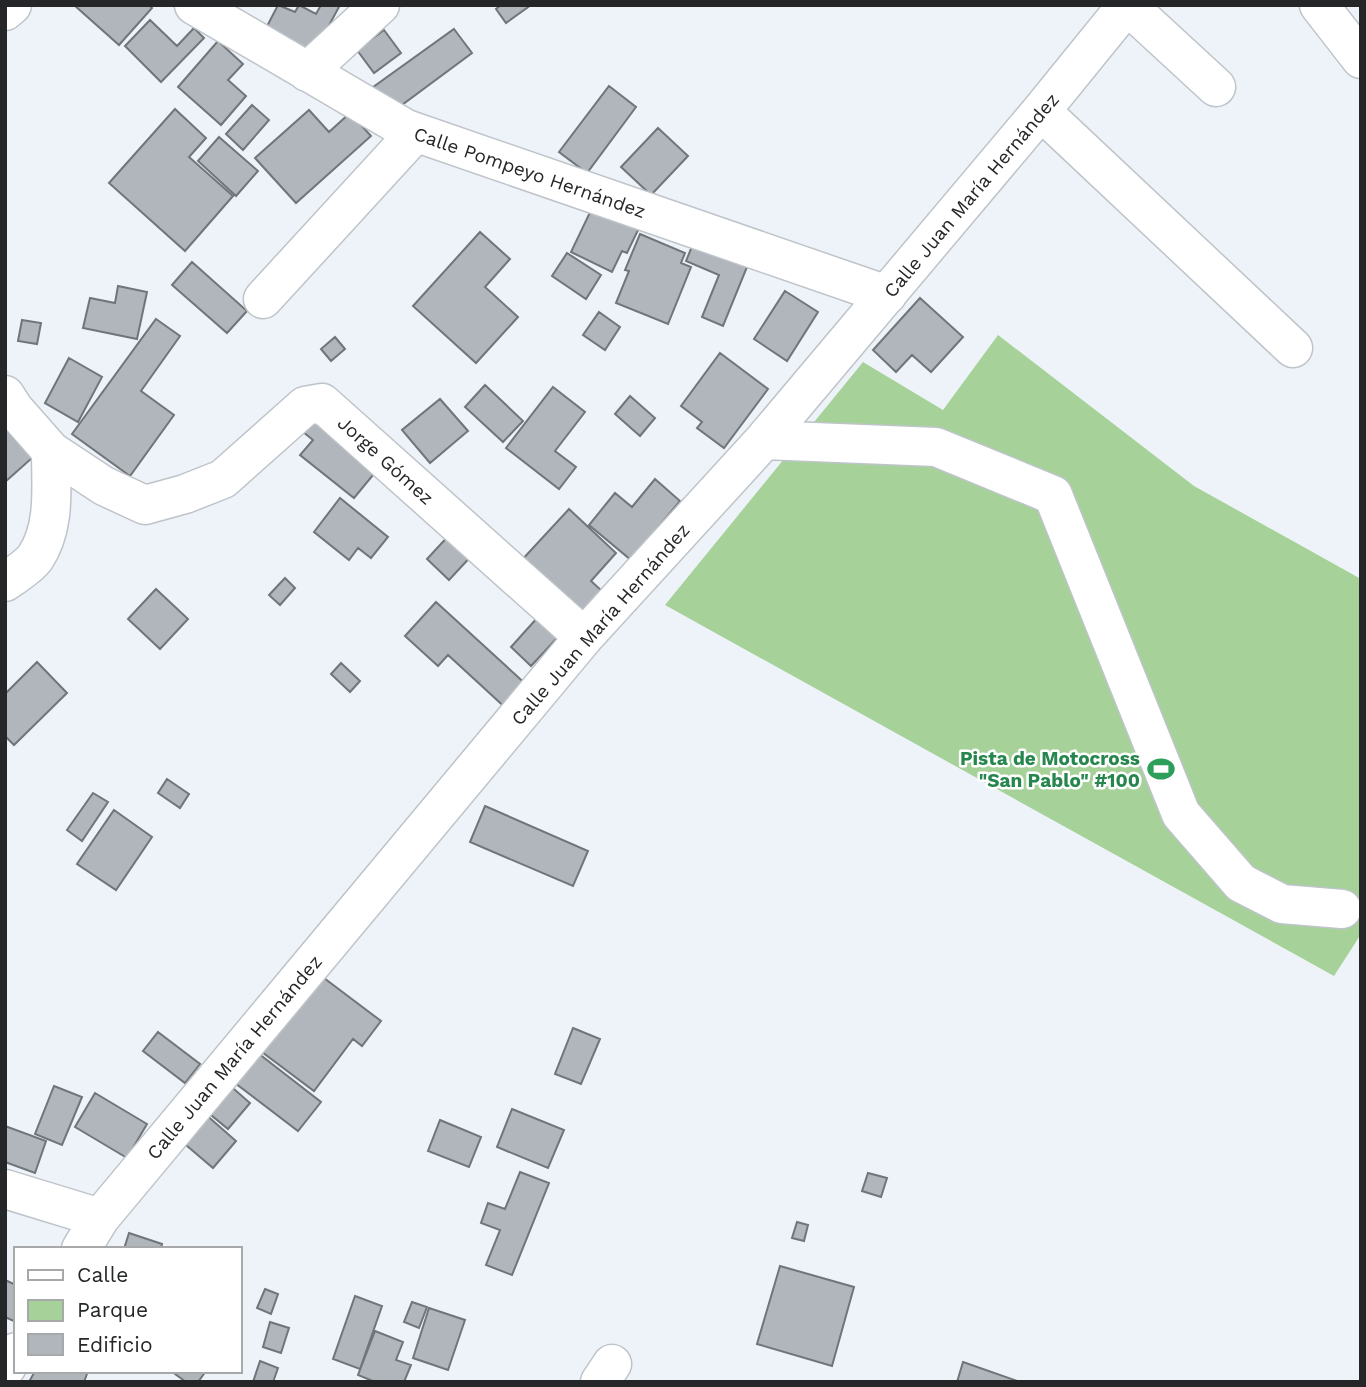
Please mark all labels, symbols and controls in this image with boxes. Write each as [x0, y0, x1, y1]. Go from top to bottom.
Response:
street label: Calle Juan María Hernández [879, 88, 1064, 302]
street label: Calle Pompeyo Hernández [411, 122, 649, 223]
street label: Jorge Gómez [333, 411, 438, 509]
street label: Calle Juan María Hernández [506, 519, 694, 730]
place label: Pista de Motocross "San Pablo" #100 [960, 747, 1140, 792]
sports icon: Pista de Motocross "San Pablo" #100 [1146, 754, 1176, 784]
street label: Calle Juan María Hernández [142, 950, 327, 1164]
legend [14, 1247, 242, 1373]
text: Calle [77, 1262, 128, 1287]
text: Parque [77, 1297, 148, 1322]
text: Edificio [77, 1332, 153, 1357]

